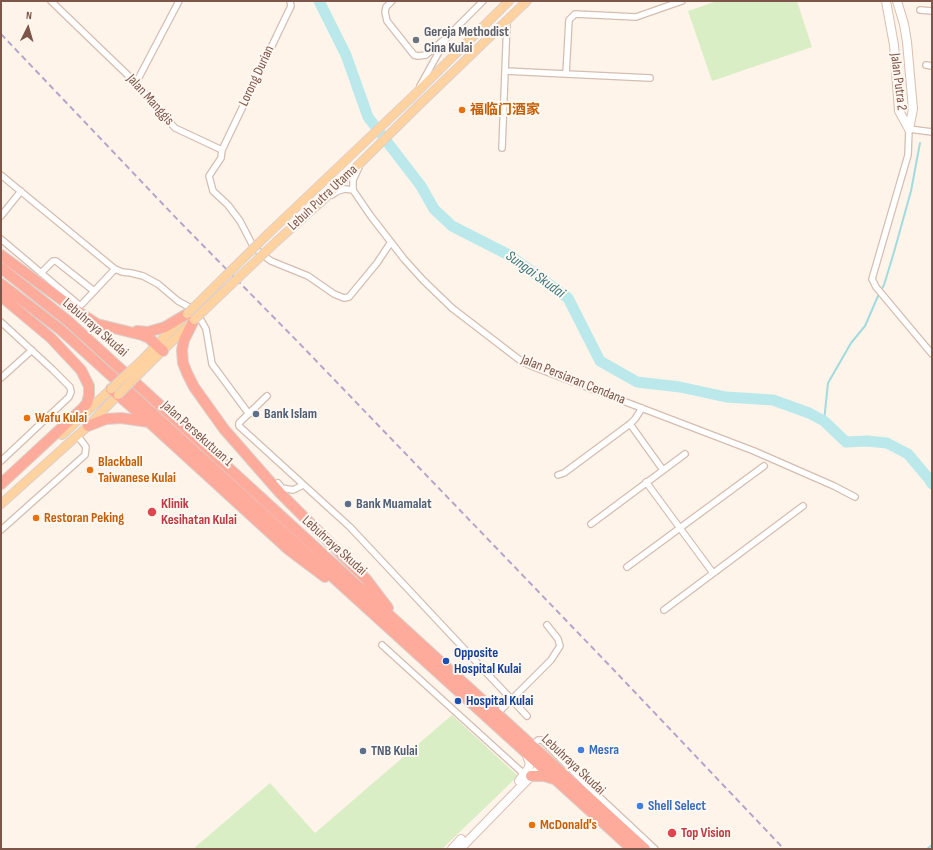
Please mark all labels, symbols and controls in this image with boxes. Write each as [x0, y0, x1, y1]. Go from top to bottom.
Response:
north arrow [8, 8, 48, 48]
text: N [26, 9, 33, 22]
place label: Gereja Methodist Cina Kulai [424, 24, 509, 56]
marker: Gereja Methodist Cina Kulai [411, 35, 421, 45]
street label: Lorong Durian [236, 43, 278, 109]
street label: Jalan Putra 2 [886, 52, 910, 112]
street label: Jalan Manggis [123, 71, 177, 129]
place label: 福临门酒家 [470, 102, 540, 118]
marker: 福临门酒家 [457, 105, 467, 115]
street label: Lebuh Putra Utama [285, 162, 361, 234]
water label: Sungai Skudai [502, 247, 568, 303]
street label: Lebuhraya Skudai [59, 295, 131, 361]
street label: Jalan Persiaran Cendana [518, 351, 628, 409]
street label: Jalan Persekutuan 1 [158, 398, 236, 470]
place label: Bank Islam [264, 406, 317, 422]
marker: Bank Islam [251, 409, 261, 419]
place label: Wafu Kulai [35, 410, 87, 426]
marker: Wafu Kulai [22, 413, 32, 423]
place label: Blackball Taiwanese Kulai [98, 454, 176, 486]
marker: Blackball Taiwanese Kulai [85, 465, 95, 475]
place label: Klinik Kesihatan Kulai [161, 496, 237, 528]
place label: Bank Muamalat [356, 496, 432, 512]
marker: Bank Muamalat [343, 499, 353, 509]
marker: Klinik Kesihatan Kulai [146, 506, 158, 518]
place label: Restoran Peking [44, 510, 124, 526]
marker: Restoran Peking [31, 513, 41, 523]
street label: Lebuhraya Skudai [298, 513, 370, 579]
place label: Opposite Hospital Kulai [454, 645, 521, 678]
marker: Opposite Hospital Kulai [441, 656, 451, 666]
place label: Hospital Kulai [466, 693, 533, 709]
marker: Hospital Kulai [453, 696, 463, 706]
street label: Lebuhraya Skudai [538, 731, 608, 799]
place label: Mesra [589, 742, 619, 758]
place label: TNB Kulai [371, 743, 418, 759]
marker: Mesra [576, 745, 586, 755]
marker: TNB Kulai [358, 746, 368, 756]
place label: Shell Select [648, 798, 706, 814]
marker: Shell Select [635, 801, 645, 811]
place label: McDonald's [540, 817, 597, 833]
marker: McDonald's [527, 820, 537, 830]
place label: Top Vision [681, 825, 731, 841]
marker: Top Vision [666, 827, 678, 839]

